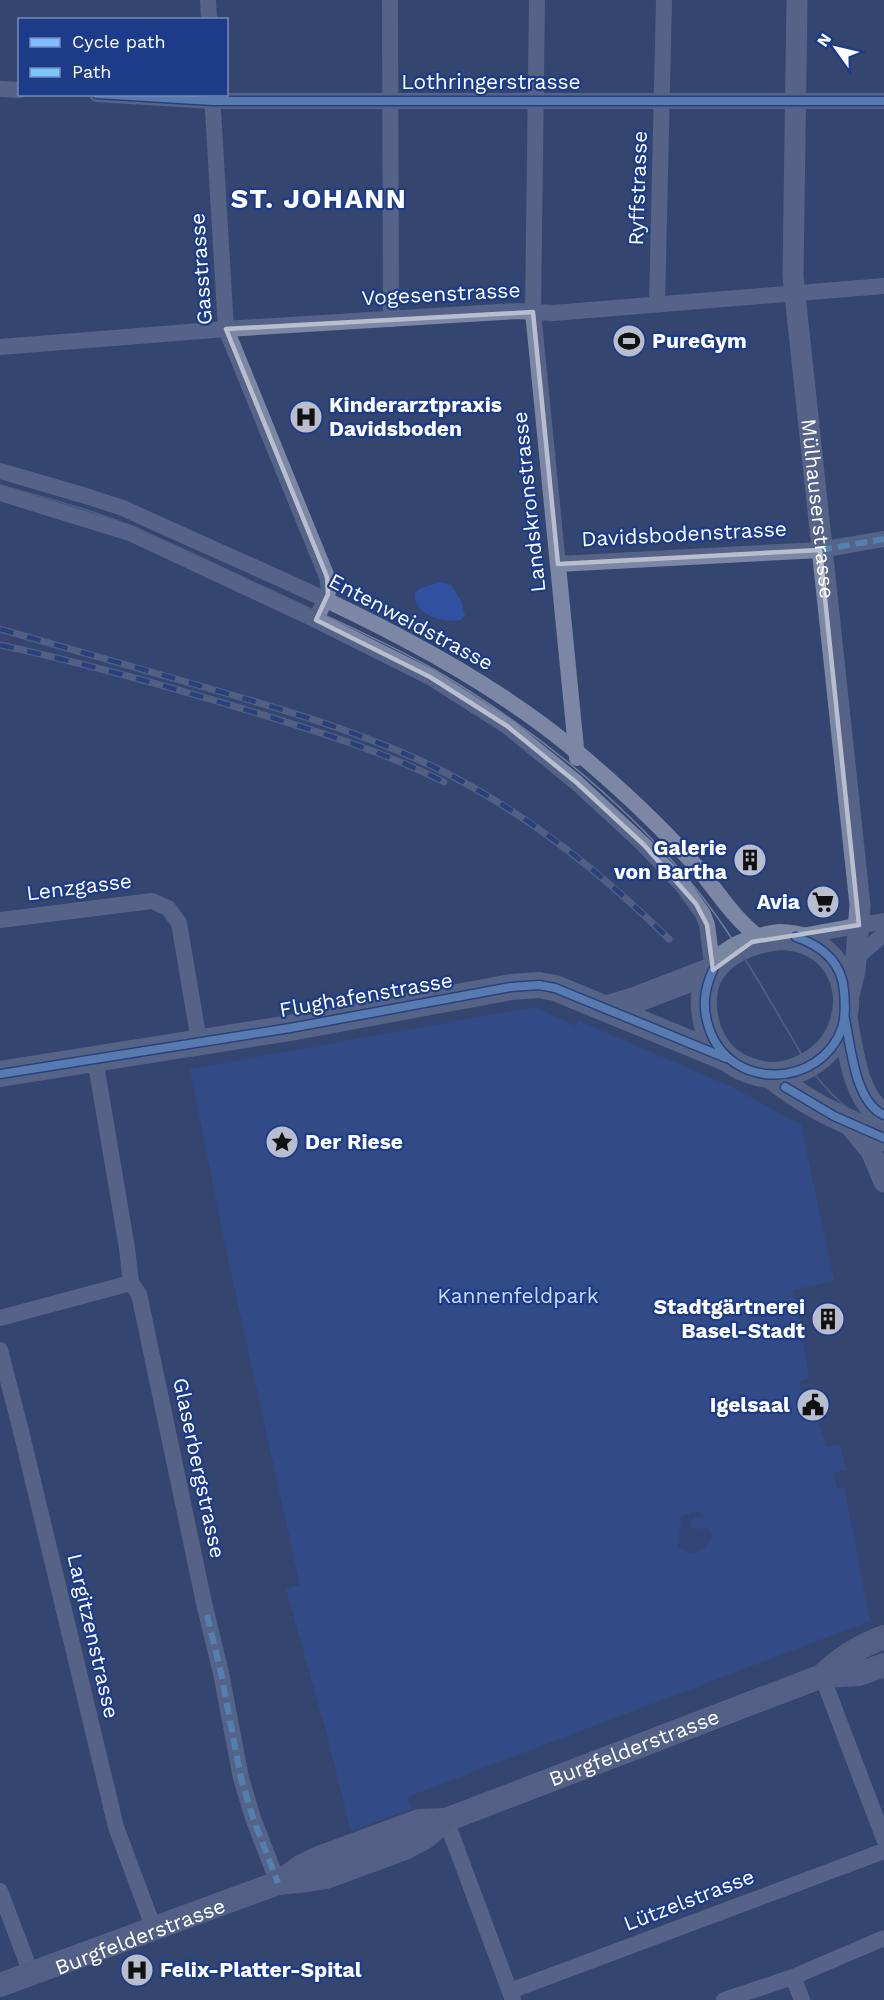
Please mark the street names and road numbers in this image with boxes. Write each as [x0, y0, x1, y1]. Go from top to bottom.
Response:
street label: Lothringerstrasse [401, 69, 581, 94]
street label: Ryffstrasse [623, 130, 652, 246]
street label: Gasstrasse [184, 212, 217, 326]
street label: Vogesenstrasse [361, 277, 521, 310]
street label: Landskronstrasse [507, 410, 550, 594]
street label: Mülhauserstrasse [796, 417, 840, 600]
street label: Davidsbodenstrasse [581, 516, 787, 551]
street label: Entenweidstrasse [325, 568, 498, 675]
street label: Lenzgasse [25, 868, 133, 905]
street label: Flughafenstrasse [277, 967, 455, 1022]
street label: Glaserbergstrasse [168, 1375, 231, 1561]
street label: Largitzenstrasse [62, 1551, 125, 1721]
street label: Burgfelderstrasse [545, 1704, 723, 1791]
street label: Lützelstrasse [620, 1863, 758, 1936]
street label: Burgfelderstrasse [51, 1893, 229, 1980]

